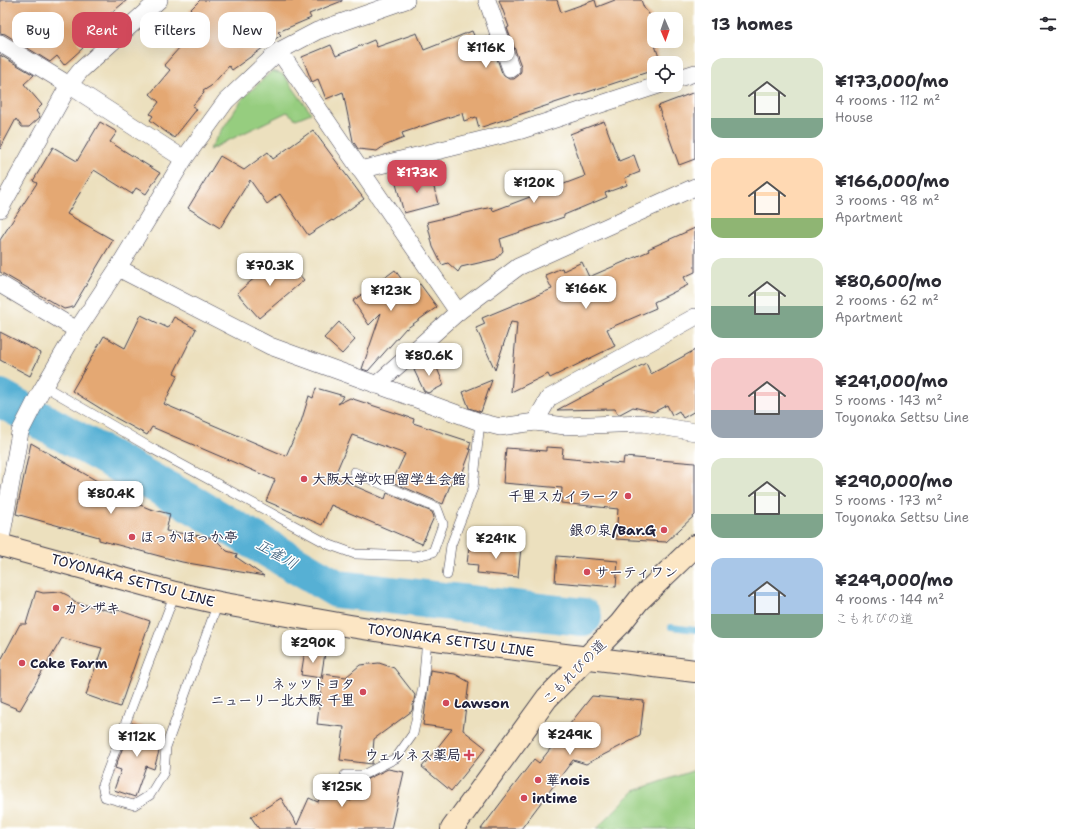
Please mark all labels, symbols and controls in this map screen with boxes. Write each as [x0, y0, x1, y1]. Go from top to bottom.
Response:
chip: Buy [12, 12, 64, 48]
chip: Rent [72, 12, 132, 48]
chip: Filters [140, 12, 210, 48]
chip: New [218, 12, 276, 48]
north arrow [647, 12, 683, 48]
map controls [647, 12, 683, 92]
text: 13 homes [711, 13, 793, 35]
icon: filters [1037, 13, 1059, 35]
pin: ¥116K [458, 35, 514, 69]
text: ¥116K [467, 39, 505, 56]
button: locate [647, 56, 683, 92]
text: ¥173,000/mo [835, 70, 949, 92]
icon: home [743, 74, 791, 122]
text: 4 rooms · 112 m² [835, 92, 940, 109]
text: House [835, 109, 873, 126]
pin: ¥173K [389, 160, 445, 194]
text: ¥173K [396, 164, 438, 181]
pin: ¥120K [506, 170, 562, 204]
text: ¥166,000/mo [835, 170, 950, 192]
text: ¥120K [513, 174, 555, 191]
icon: home [743, 174, 791, 222]
text: 3 rooms · 98 m² [835, 192, 939, 209]
text: Apartment [835, 209, 903, 226]
pin: ¥70.3K [237, 253, 303, 287]
text: ¥70.3K [246, 257, 294, 274]
text: ¥80,600/mo [835, 270, 942, 292]
icon: home [743, 274, 791, 322]
pin: ¥166K [558, 276, 614, 310]
pin: ¥123K [363, 278, 419, 312]
text: ¥166K [565, 280, 607, 297]
text: ¥123K [370, 282, 412, 299]
text: 2 rooms · 62 m² [835, 292, 939, 309]
text: Apartment [835, 309, 903, 326]
pin: ¥80.6K [396, 343, 462, 377]
text: ¥80.6K [405, 347, 453, 364]
text: ¥241,000/mo [835, 370, 948, 392]
icon: home [743, 374, 791, 422]
text: 5 rooms · 143 m² [835, 392, 943, 409]
text: Toyonaka Settsu Line [835, 409, 969, 426]
place label: 大阪大学吹田留学生会館 [312, 470, 466, 488]
text: ¥290,000/mo [835, 470, 953, 492]
marker: 大阪大学吹田留学生会館 [299, 474, 309, 484]
icon: home [743, 474, 791, 522]
pin: ¥80.4K [78, 481, 144, 515]
text: ¥80.4K [87, 485, 135, 502]
place label: 千里スカイラーク [508, 487, 620, 505]
marker: 千里スカイラーク [623, 491, 633, 501]
text: 5 rooms · 173 m² [835, 492, 942, 509]
text: Toyonaka Settsu Line [835, 509, 969, 526]
place label: 銀の泉/Bar.G [569, 521, 656, 539]
marker: 銀の泉/Bar.G [659, 525, 669, 535]
pin: ¥241K [468, 526, 524, 560]
place label: ほっかほっか亭 [140, 528, 238, 546]
text: ¥241K [476, 530, 516, 547]
marker: ほっかほっか亭 [127, 532, 137, 542]
water label: 正雀川 [253, 534, 301, 574]
street label: TOYONAKA SETTSU LINE [49, 549, 217, 611]
place label: サーティワン [595, 563, 678, 581]
marker: サーティワン [582, 567, 592, 577]
text: ¥249,000/mo [835, 569, 953, 591]
icon: home [743, 574, 791, 622]
text: 4 rooms · 144 m² [835, 591, 944, 608]
place label: カンザキ [64, 599, 120, 617]
marker: カンザキ [51, 603, 61, 613]
text: こもれびの道 [835, 610, 913, 627]
street label: TOYONAKA SETTSU LINE [366, 619, 536, 661]
pin: ¥290K [285, 630, 341, 664]
text: ¥290K [291, 634, 335, 651]
street label: こもれびの道 [538, 636, 610, 708]
place label: Cake Farm [30, 654, 108, 672]
marker: Cake Farm [17, 658, 27, 668]
place label: ネッツトヨタ ニューリー北大阪 千里 [210, 675, 355, 709]
marker: ネッツトヨタ ニューリー北大阪 千里 [358, 687, 368, 697]
place label: Lawson [454, 694, 509, 712]
marker: Lawson [441, 698, 451, 708]
pin: ¥249K [542, 722, 598, 756]
pin: ¥112K [109, 724, 165, 758]
text: ¥249K [548, 726, 592, 743]
text: ¥112K [118, 728, 156, 745]
place label: ウェルネス薬局 [364, 746, 461, 764]
marker: ウェルネス薬局 [464, 750, 474, 760]
place label: 華nois [546, 771, 590, 789]
pin: ¥125K [314, 774, 370, 808]
marker: 華nois [533, 775, 543, 785]
text: ¥125K [322, 778, 362, 795]
place label: intime [532, 789, 577, 807]
marker: intime [519, 793, 529, 803]

